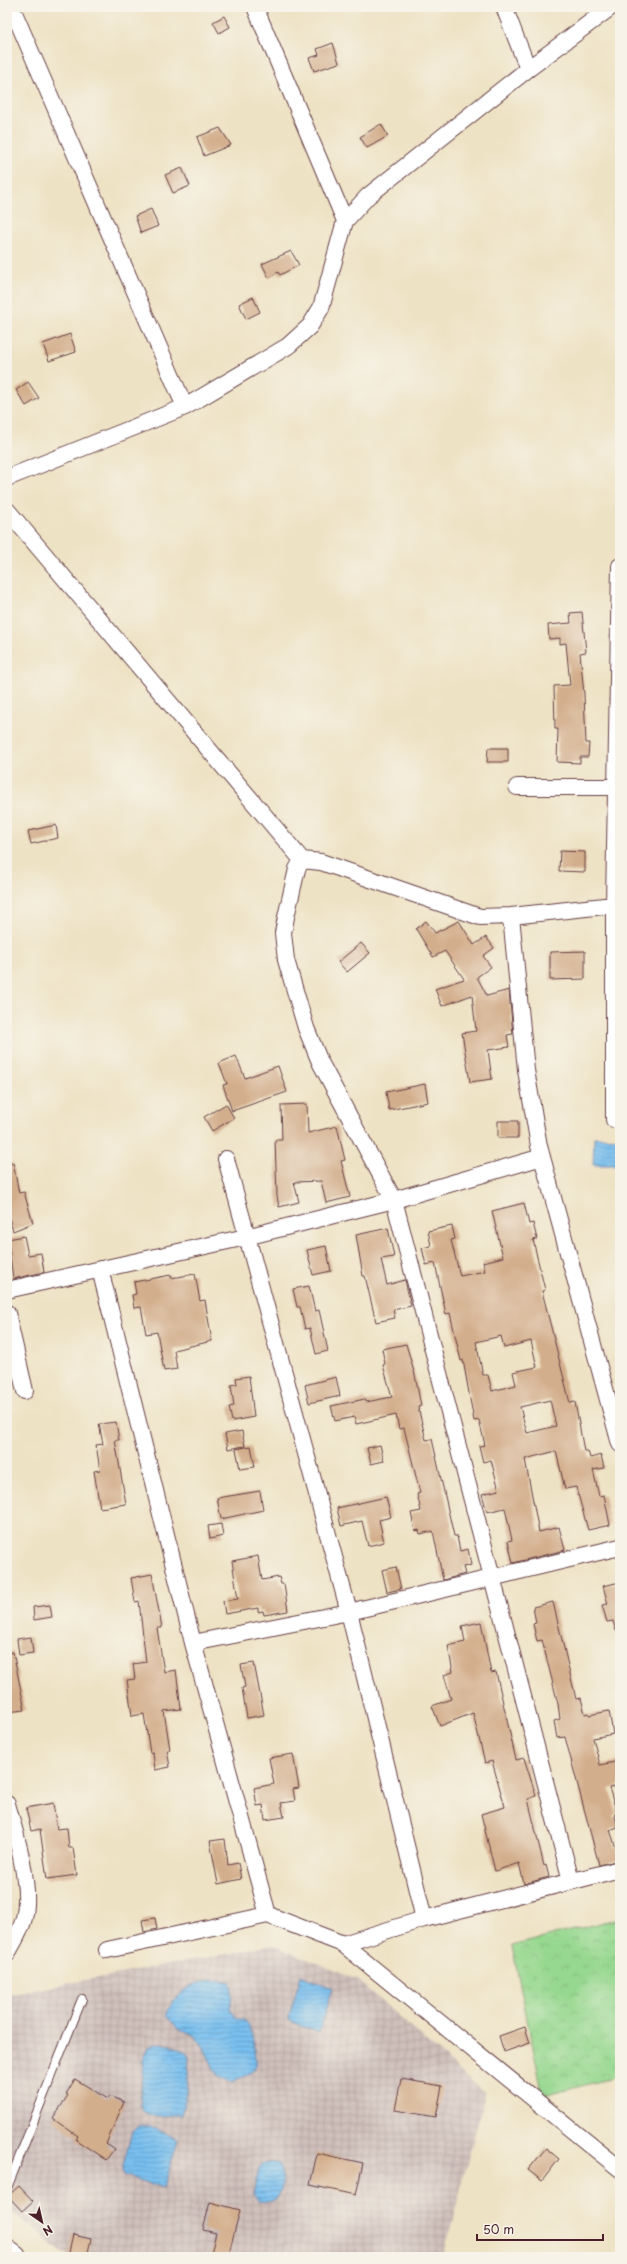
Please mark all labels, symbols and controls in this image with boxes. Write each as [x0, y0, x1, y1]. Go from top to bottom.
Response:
north arrow [22, 2202, 62, 2242]
scale bar [477, 2216, 603, 2242]
text: 50 m [483, 2220, 514, 2238]
text: N [39, 2221, 56, 2240]

